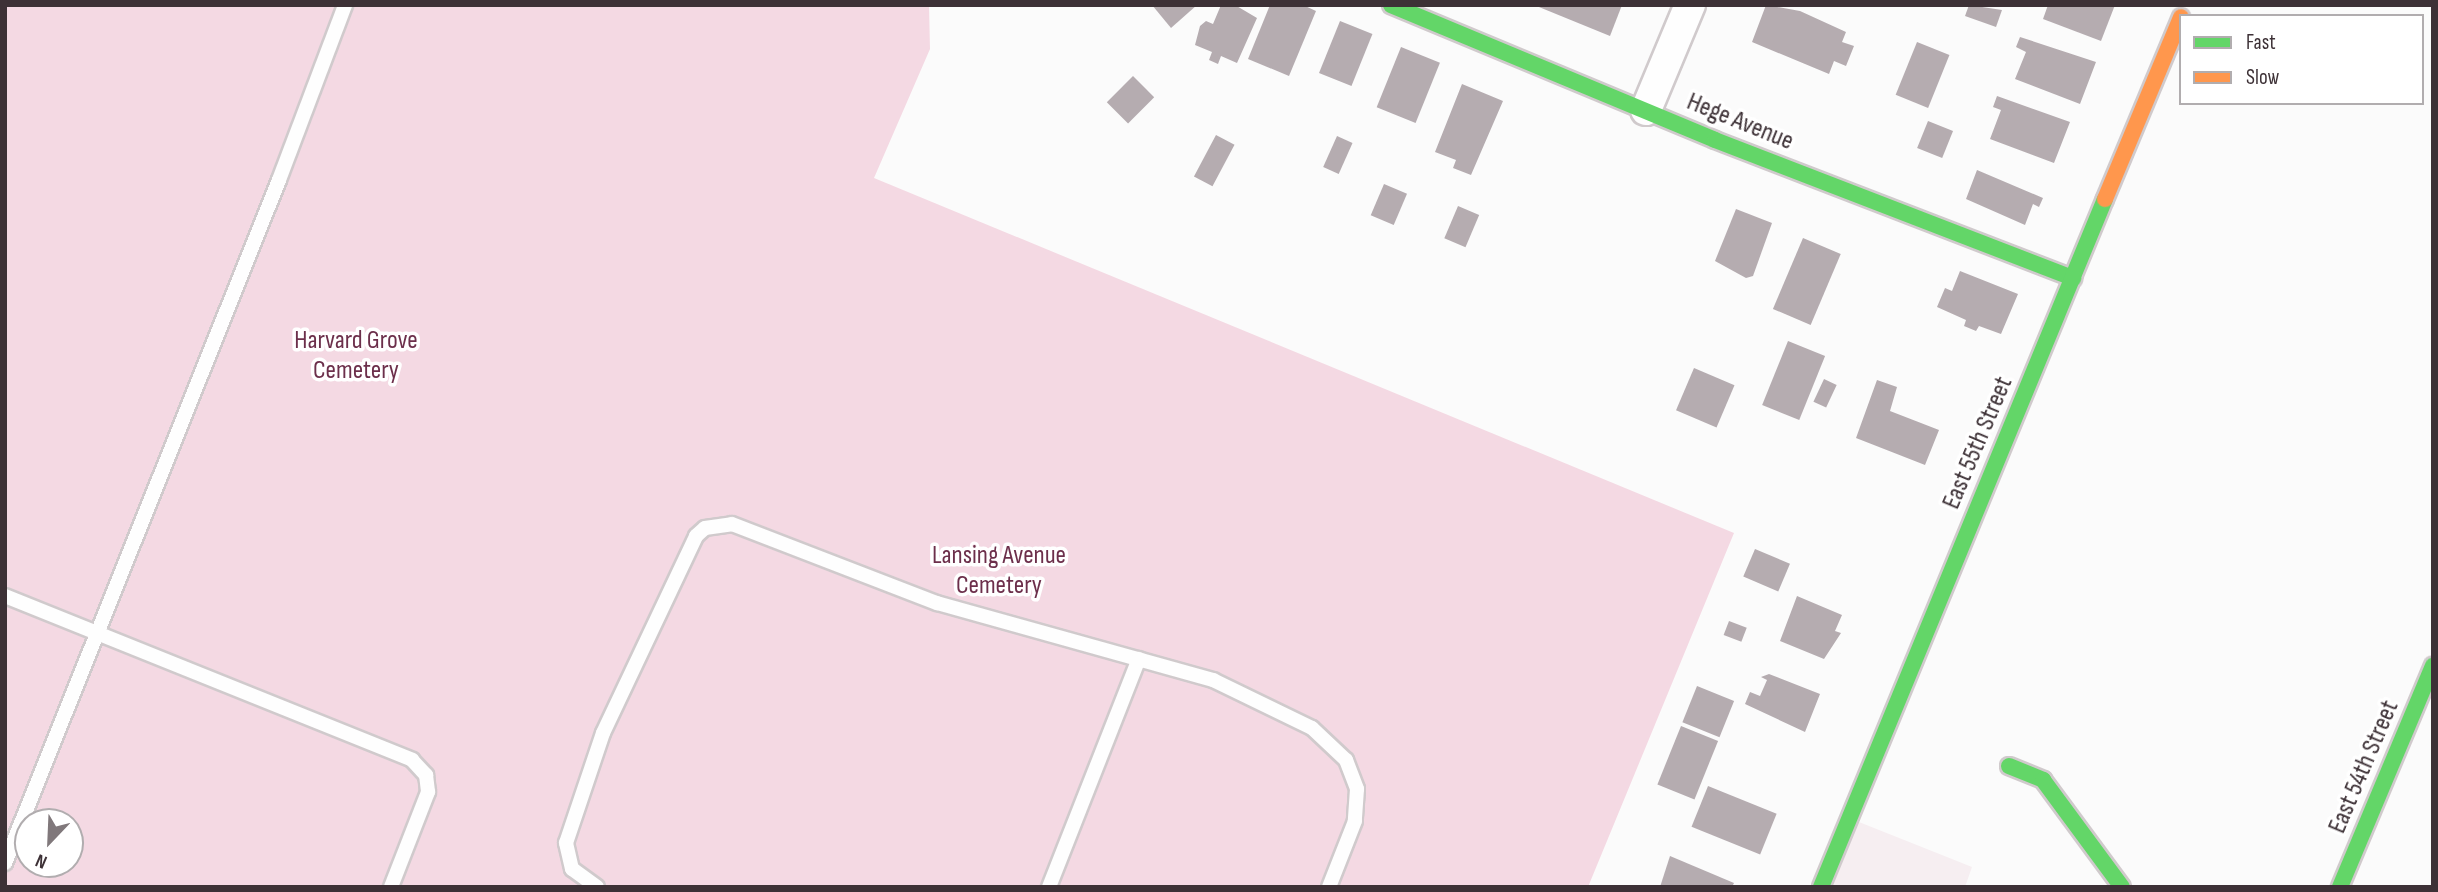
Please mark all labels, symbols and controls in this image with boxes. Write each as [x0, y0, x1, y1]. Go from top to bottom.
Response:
legend [2179, 14, 2424, 105]
text: Fast [2246, 30, 2276, 55]
text: Slow [2246, 65, 2279, 90]
street label: Hege Avenue [1682, 87, 1798, 157]
park label: Harvard Grove Cemetery [294, 325, 418, 386]
street label: East 55th Street [1936, 372, 2020, 514]
park label: Lansing Avenue Cemetery [932, 540, 1066, 602]
street label: East 54th Street [2322, 696, 2406, 838]
north arrow [14, 808, 84, 878]
text: N [32, 848, 51, 874]

